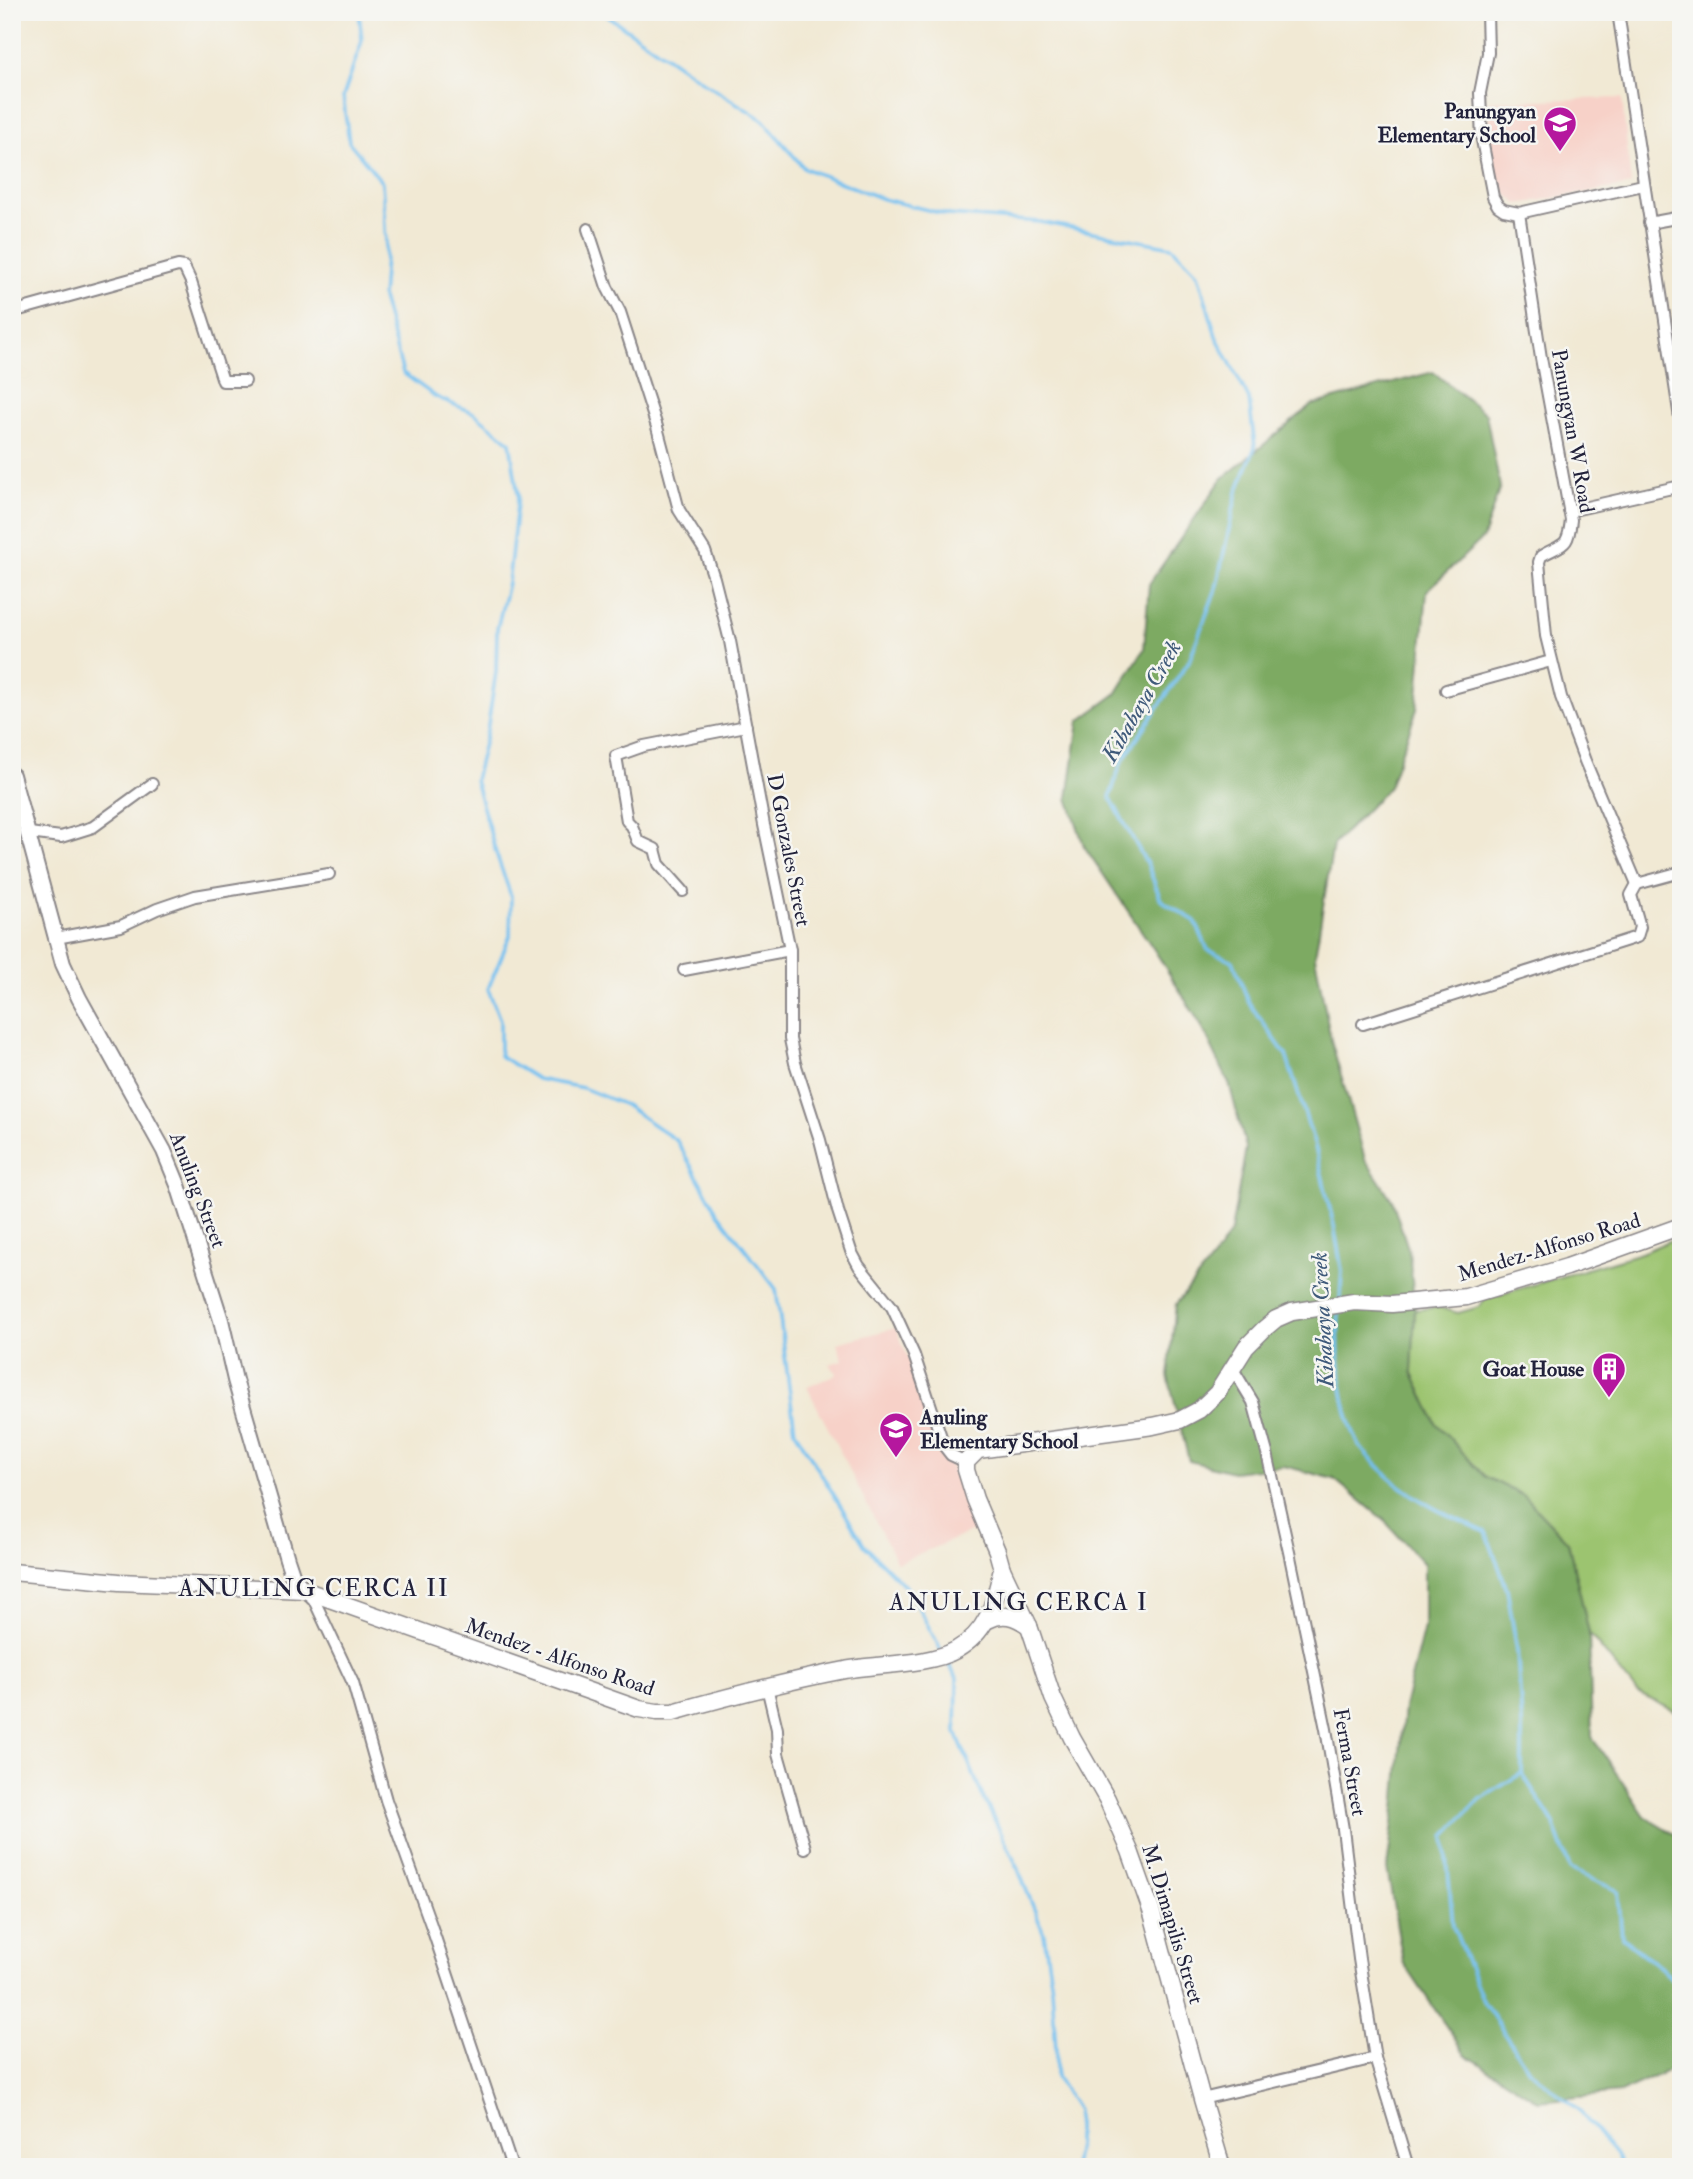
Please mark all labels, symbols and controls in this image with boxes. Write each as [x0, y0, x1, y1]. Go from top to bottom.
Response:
place label: Panungyan Elementary School [1378, 98, 1537, 149]
school or university icon: Panungyan Elementary School [1541, 104, 1579, 153]
street label: Panungyan W Road [1545, 347, 1600, 516]
water label: Kibabaya Creek [1094, 635, 1188, 768]
street label: D Gonzales Street [760, 771, 817, 929]
street label: Anuling Street [163, 1127, 232, 1252]
street label: Mendez-Alfonso Road [1455, 1207, 1644, 1288]
water label: Kibabaya Creek [1304, 1251, 1341, 1389]
building icon: Goat House [1590, 1350, 1628, 1399]
place label: Goat House [1482, 1356, 1584, 1383]
place label: Anuling Elementary School [919, 1404, 1079, 1455]
school or university icon: Anuling Elementary School [877, 1410, 915, 1459]
district label: ANULING CERCA II [177, 1573, 450, 1604]
district label: ANULING CERCA I [888, 1587, 1149, 1618]
street label: Mendez - Alfonso Road [462, 1612, 659, 1703]
street label: Ferma Street [1327, 1706, 1372, 1818]
street label: M. Dimapilis Street [1135, 1841, 1210, 2008]

